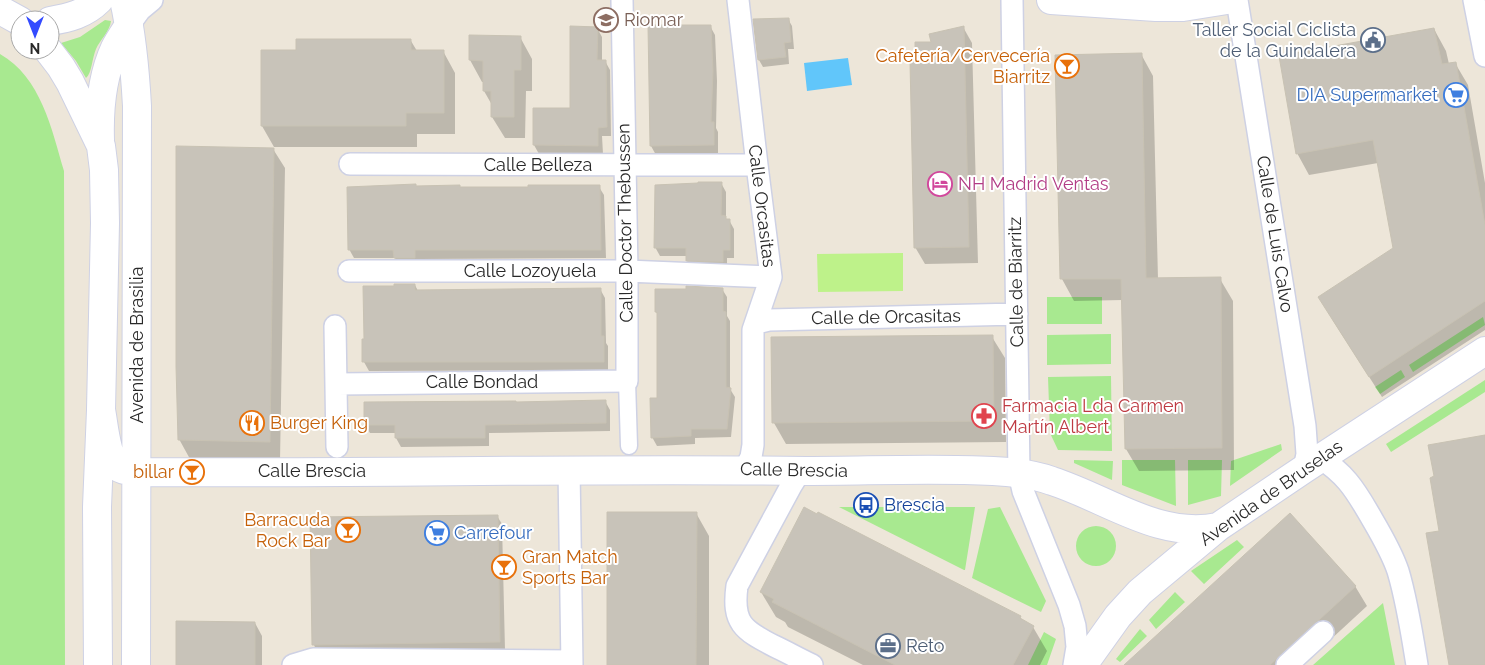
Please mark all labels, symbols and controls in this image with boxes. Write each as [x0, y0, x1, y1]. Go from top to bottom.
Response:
school or university icon: Riomar [593, 7, 619, 33]
place label: Riomar [624, 9, 684, 30]
north arrow [10, 10, 60, 60]
place label: Taller Social Ciclista de la Guindalera [1193, 19, 1356, 61]
public building icon: Taller Social Ciclista de la Guindalera [1360, 27, 1386, 53]
text: N [30, 40, 40, 56]
place label: Cafetería/Cervecería Biarritz [875, 45, 1050, 87]
bar icon: Cafetería/Cervecería Biarritz [1054, 53, 1080, 79]
supermarket icon: DIA Supermarket [1443, 82, 1469, 108]
place label: DIA Supermarket [1297, 84, 1438, 105]
street label: Calle Doctor Thebussen [612, 123, 637, 323]
street label: Calle Orcasitas [745, 143, 780, 269]
street label: Calle Belleza [484, 154, 592, 175]
street label: Calle de Luis Calvo [1253, 154, 1298, 314]
hotel icon: NH Madrid Ventas [927, 171, 953, 197]
place label: NH Madrid Ventas [958, 173, 1109, 194]
street label: Calle de Biarritz [1004, 216, 1027, 348]
street label: Calle Lozoyuela [464, 260, 596, 281]
street label: Avenida de Brasilia [126, 266, 147, 424]
street label: Calle de Orcasitas [811, 305, 961, 328]
street label: Calle Bondad [426, 371, 538, 392]
place label: Farmacia Lda Carmen Martín Albert [1002, 395, 1184, 437]
pharmacy icon: Farmacia Lda Carmen Martín Albert [971, 403, 997, 429]
restaurant icon: Burger King [239, 410, 265, 436]
place label: Burger King [270, 412, 368, 433]
street label: Avenida de Bruselas [1195, 435, 1346, 550]
street label: Calle Brescia [740, 458, 848, 481]
bar icon: billar [179, 459, 205, 485]
street label: Calle Brescia [258, 460, 366, 481]
place label: billar [133, 461, 175, 482]
bus stop icon: Brescia [853, 492, 879, 518]
place label: Brescia [884, 494, 945, 515]
place label: Barracuda Rock Bar [244, 509, 331, 551]
bar icon: Barracuda Rock Bar [335, 517, 361, 543]
supermarket icon: Carrefour [424, 520, 450, 546]
place label: Carrefour [454, 522, 533, 543]
place label: Gran Match Sports Bar [522, 546, 618, 588]
bar icon: Gran Match Sports Bar [491, 554, 517, 580]
office icon: Reto [875, 633, 901, 659]
place label: Reto [906, 635, 945, 656]

